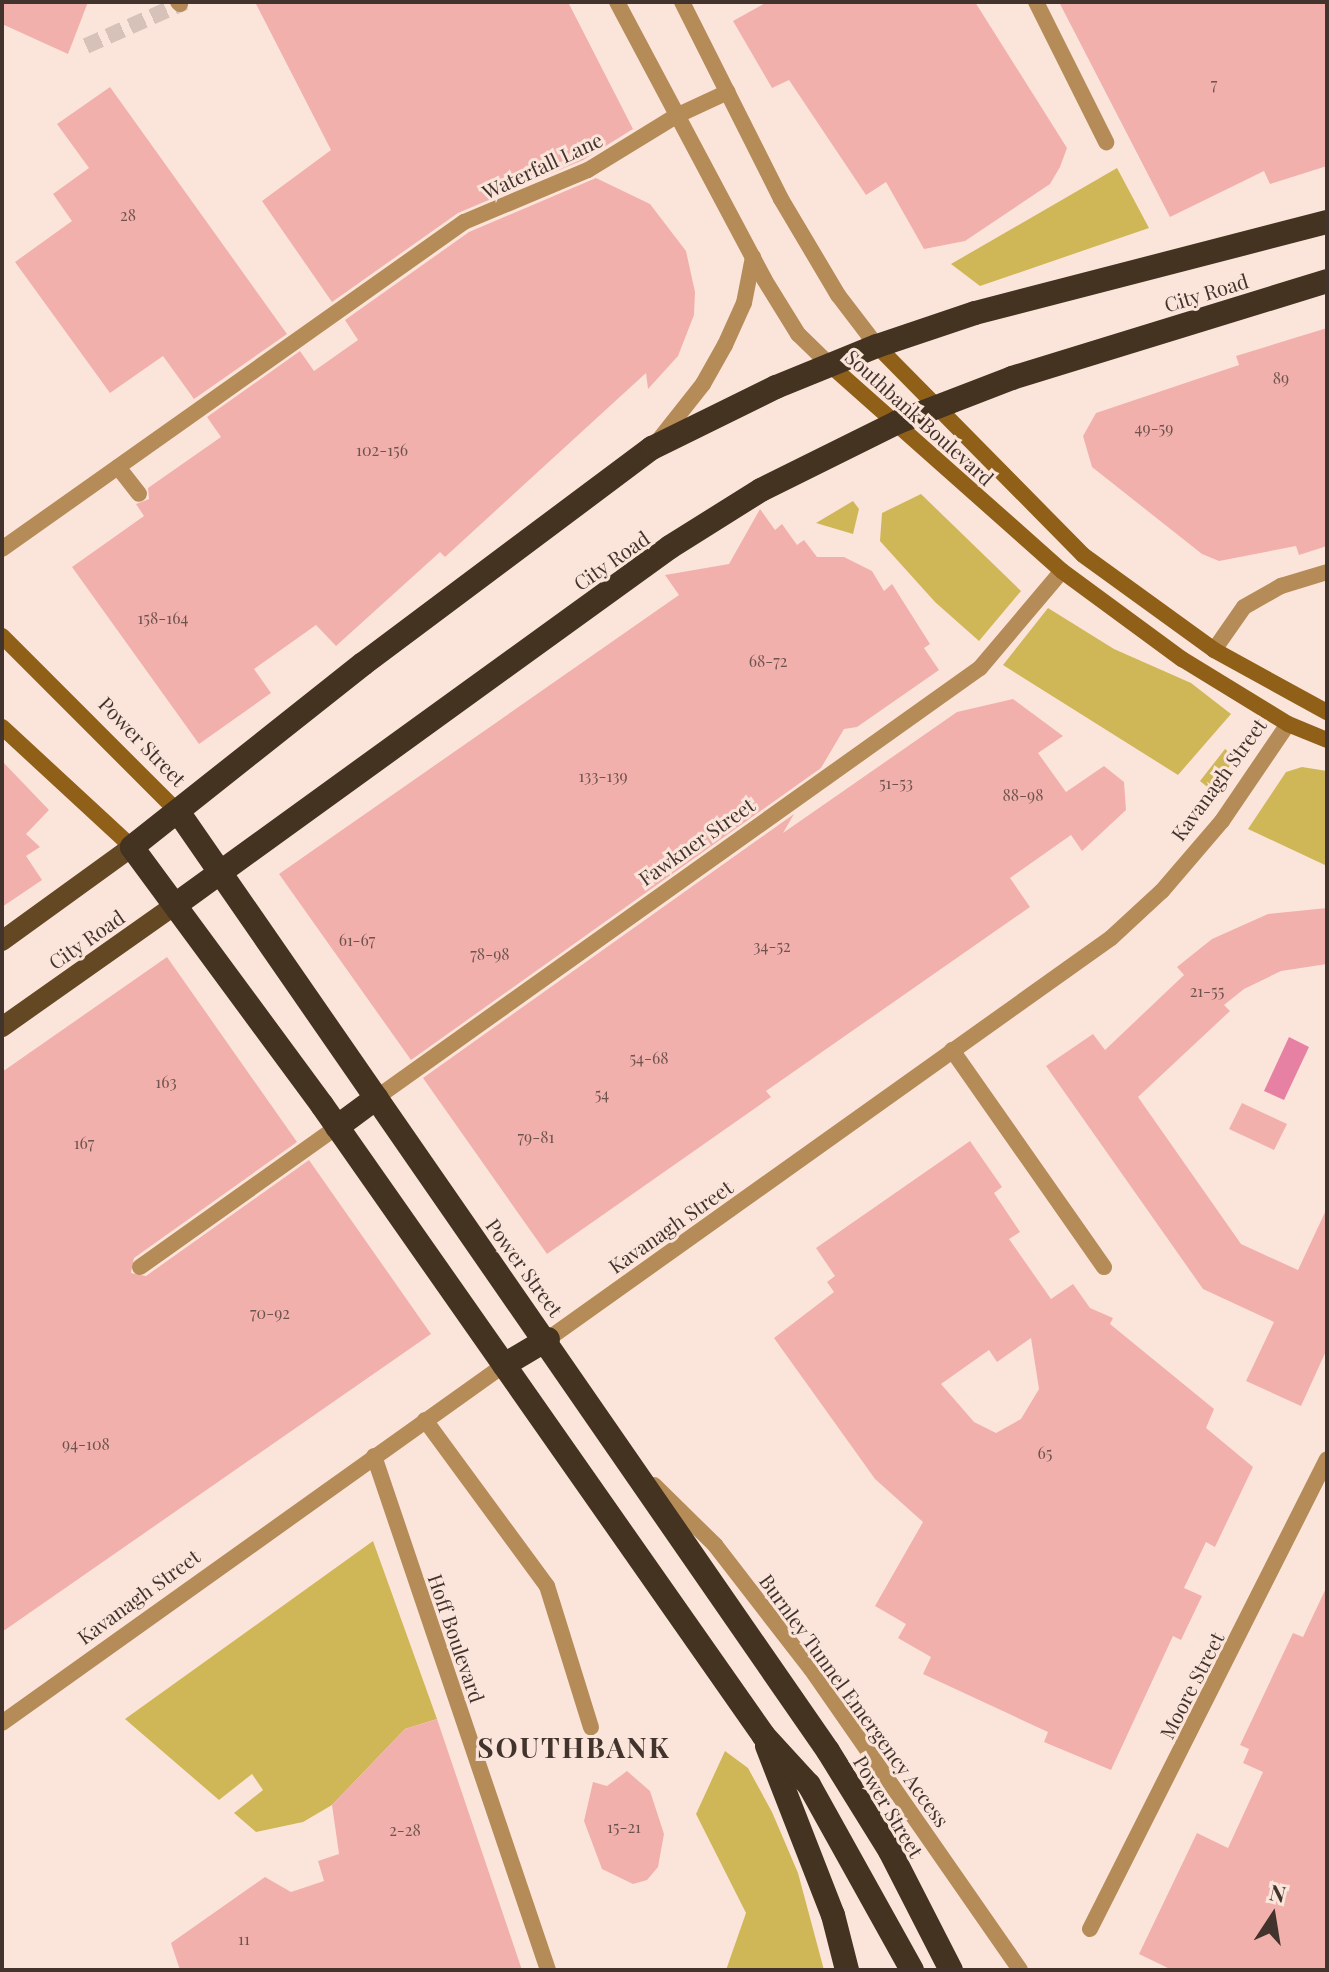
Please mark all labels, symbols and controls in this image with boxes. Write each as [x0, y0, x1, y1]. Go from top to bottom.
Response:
house number: 7 [1211, 74, 1217, 94]
street label: Waterfall Lane [478, 127, 606, 203]
house number: 28 [120, 205, 136, 225]
street label: City Road [1161, 268, 1251, 316]
street label: Southbank Boulevard [841, 344, 999, 490]
house number: 89 [1273, 368, 1289, 388]
house number: 49-59 [1135, 418, 1173, 438]
house number: 102-156 [356, 440, 408, 460]
street label: City Road [568, 525, 654, 595]
house number: 158-164 [138, 608, 188, 628]
house number: 68-72 [749, 651, 787, 671]
street label: Power Street [94, 691, 192, 791]
street label: Kavanagh Street [1166, 713, 1270, 845]
house number: 133-139 [578, 766, 628, 786]
house number: 51-53 [879, 773, 913, 793]
house number: 88-98 [1002, 785, 1044, 805]
street label: Fawkner Street [633, 792, 759, 890]
street label: City Road [43, 904, 129, 974]
house number: 61-67 [339, 930, 375, 950]
house number: 34-52 [753, 936, 791, 956]
house number: 78-98 [470, 944, 510, 964]
house number: 21-55 [1190, 981, 1224, 1001]
house number: 54-68 [629, 1048, 669, 1068]
house number: 163 [155, 1072, 177, 1092]
house number: 54 [595, 1084, 609, 1104]
house number: 79-81 [518, 1127, 554, 1147]
house number: 167 [74, 1133, 94, 1153]
street label: Kavanagh Street [604, 1174, 736, 1278]
street label: Power Street [481, 1213, 569, 1321]
house number: 70-92 [250, 1303, 290, 1323]
house number: 94-108 [62, 1434, 110, 1454]
house number: 65 [1038, 1443, 1052, 1463]
street label: Kavanagh Street [72, 1544, 204, 1648]
street label: Burnley Tunnel Emergency Access [754, 1568, 956, 1832]
street label: Hoff Boulevard [424, 1571, 490, 1705]
street label: Moore Street [1154, 1628, 1228, 1742]
district label: SOUTHBANK [477, 1730, 671, 1764]
street label: Power Street [849, 1750, 929, 1862]
house number: 15-21 [607, 1817, 641, 1837]
house number: 2-28 [389, 1820, 421, 1840]
north arrow [1233, 1876, 1313, 1956]
text: N [1267, 1876, 1289, 1909]
house number: 11 [238, 1929, 250, 1949]

